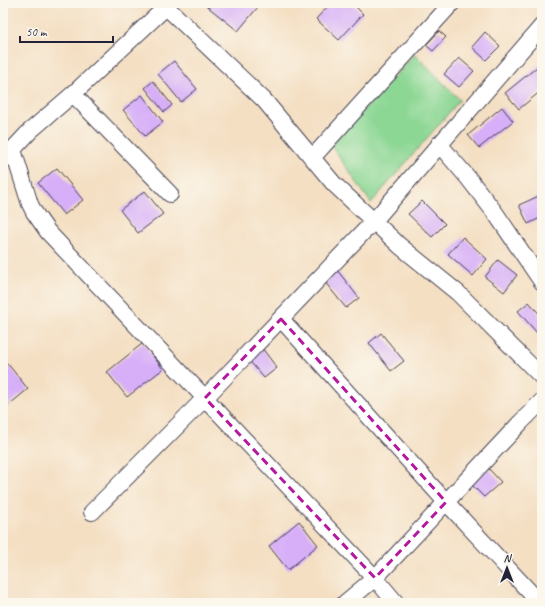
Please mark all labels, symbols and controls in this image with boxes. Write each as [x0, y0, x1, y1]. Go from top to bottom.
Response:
scale bar [20, 18, 113, 44]
text: 50 m [26, 24, 48, 40]
north arrow [487, 548, 527, 588]
text: N [504, 551, 513, 565]

